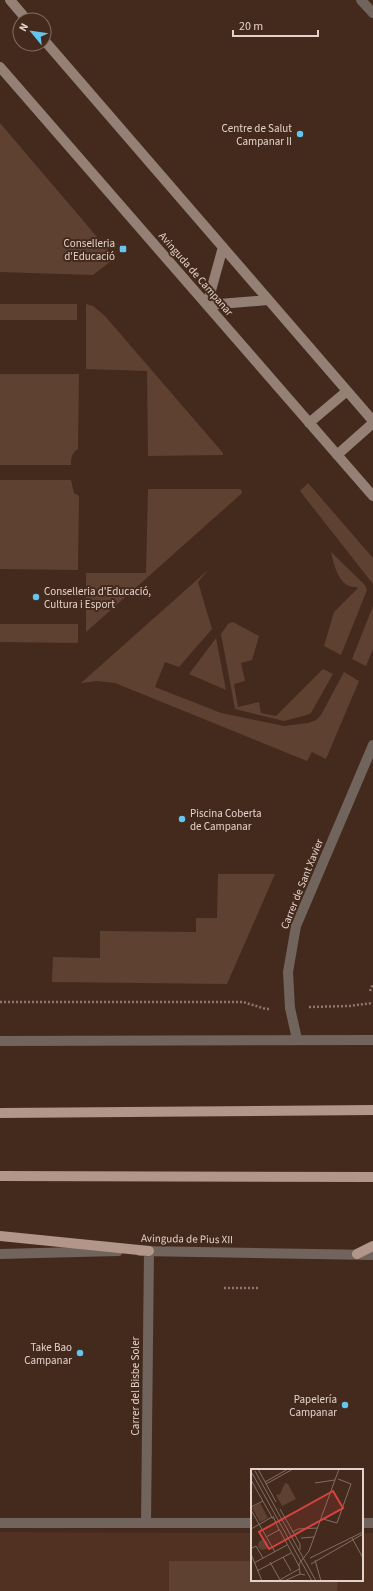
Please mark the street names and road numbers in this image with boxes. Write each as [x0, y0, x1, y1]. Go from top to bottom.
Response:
street label: Avinguda de Campanar [155, 229, 237, 319]
street label: Carrer de Sant Xavier [277, 836, 327, 931]
street label: Avinguda de Pius XII [141, 1231, 233, 1247]
street label: Carrer del Bisbe Soler [128, 1336, 143, 1435]

